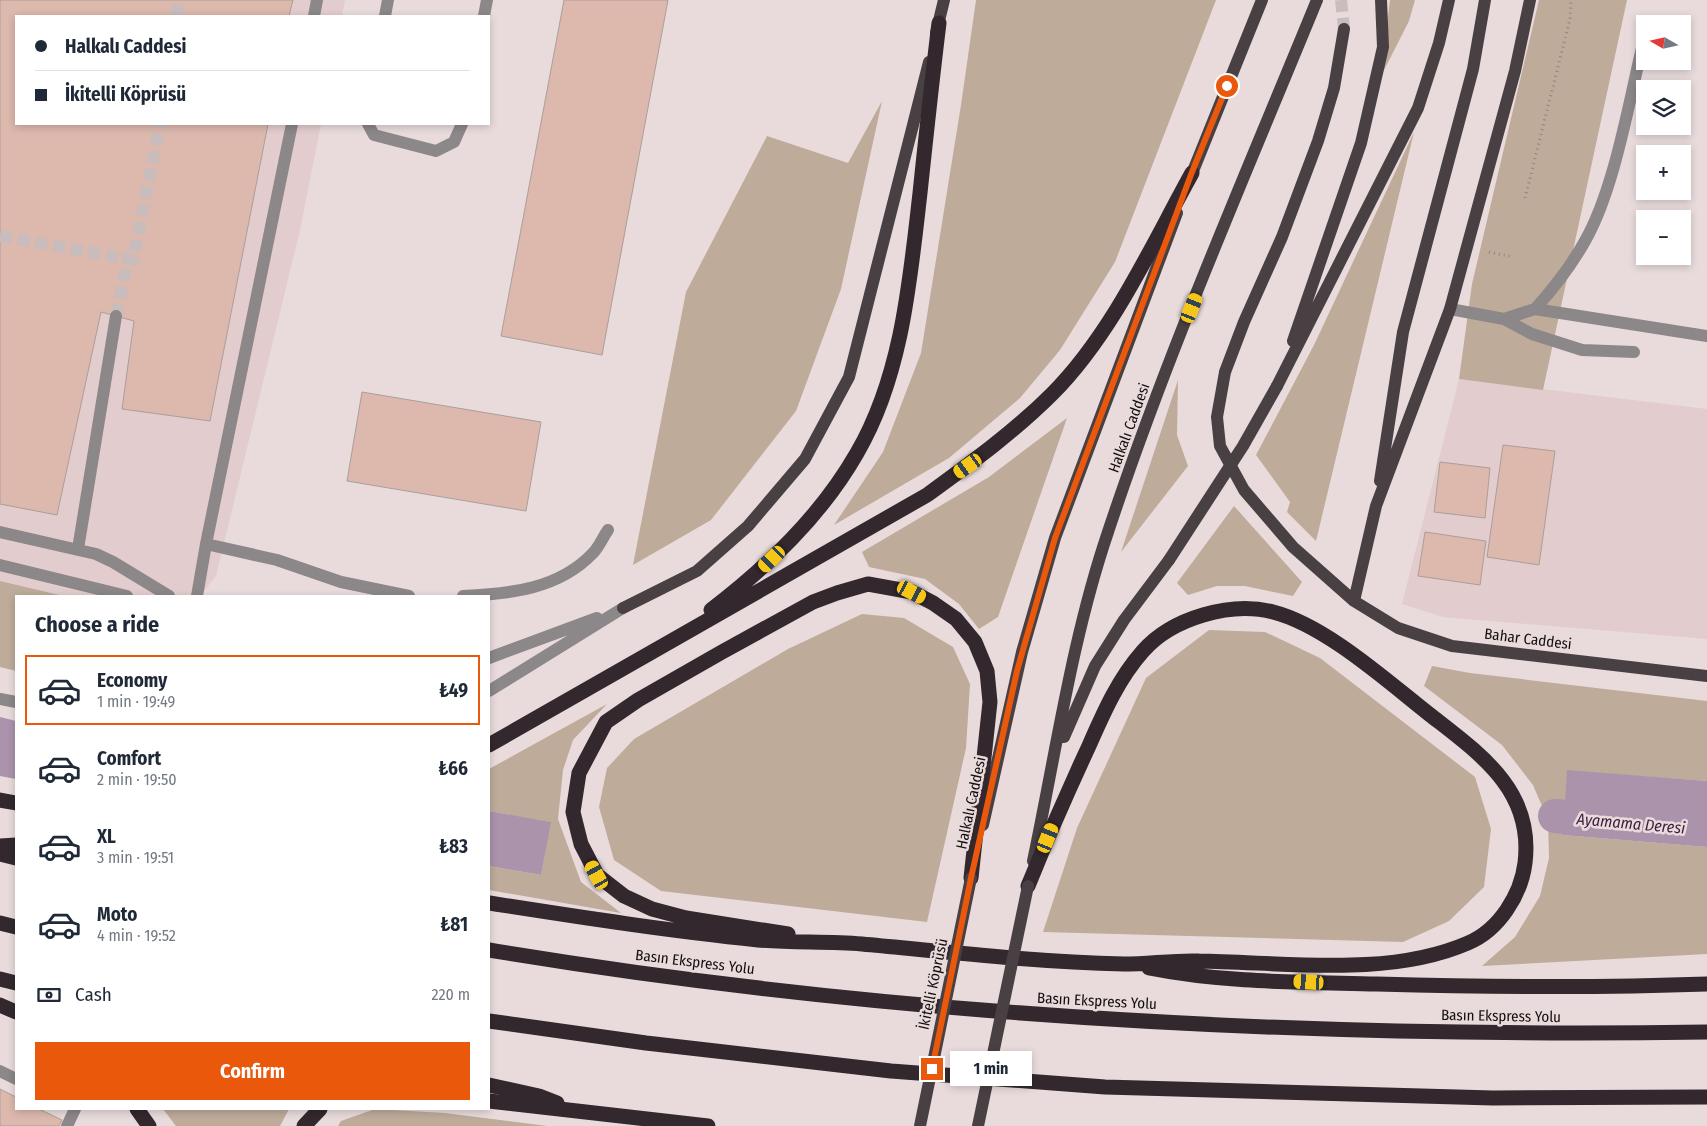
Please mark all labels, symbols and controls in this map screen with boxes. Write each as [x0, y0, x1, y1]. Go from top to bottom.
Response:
north arrow [1636, 15, 1691, 70]
map controls [1636, 15, 1691, 265]
text: Halkalı Caddesi [65, 35, 186, 58]
route start [1216, 75, 1238, 97]
button: layers [1636, 80, 1691, 135]
text: İkitelli Köprüsü [65, 83, 186, 106]
button: + [1636, 145, 1691, 200]
button: − [1636, 210, 1691, 265]
car [1179, 291, 1204, 325]
street label: Halkalı Caddesi [1104, 381, 1154, 475]
car [951, 451, 984, 481]
car [755, 543, 788, 575]
car [895, 579, 928, 605]
text: Choose a ride [35, 611, 159, 638]
street label: Bahar Caddesi [1483, 625, 1573, 653]
icon: car [37, 668, 82, 713]
text: Economy [97, 669, 167, 692]
text: ₺49 [439, 679, 468, 702]
text: 1 min · 19:49 [97, 692, 175, 711]
icon: car [37, 746, 82, 791]
text: Comfort [97, 747, 161, 770]
street label: Halkalı Caddesi [952, 755, 990, 851]
text: ₺66 [438, 757, 468, 780]
text: 2 min · 19:50 [97, 770, 177, 789]
water label: Ayamama Deresi [1575, 809, 1686, 838]
car [1035, 821, 1060, 855]
icon: car [37, 824, 82, 869]
text: XL [97, 825, 116, 848]
text: ₺83 [439, 835, 468, 858]
text: 3 min · 19:51 [97, 848, 174, 867]
car [583, 858, 610, 892]
icon: car [37, 902, 82, 947]
text: Moto [97, 903, 137, 926]
text: ₺81 [440, 913, 468, 936]
text: 4 min · 19:52 [97, 926, 176, 945]
street label: İkitelli Köprüsü [915, 937, 951, 1031]
street label: Basın Ekspress Yolu [634, 946, 756, 978]
car [1293, 974, 1324, 990]
icon: cash [35, 981, 63, 1009]
text: Cash [75, 983, 112, 1006]
text: 220 m [431, 985, 470, 1004]
street label: Basın Ekspress Yolu [1037, 989, 1157, 1013]
street label: Basın Ekspress Yolu [1441, 1006, 1561, 1026]
button: Confirm [35, 1042, 470, 1100]
callout: 1 min [950, 1052, 1032, 1086]
route end [921, 1058, 943, 1080]
text: 1 min [974, 1059, 1008, 1078]

